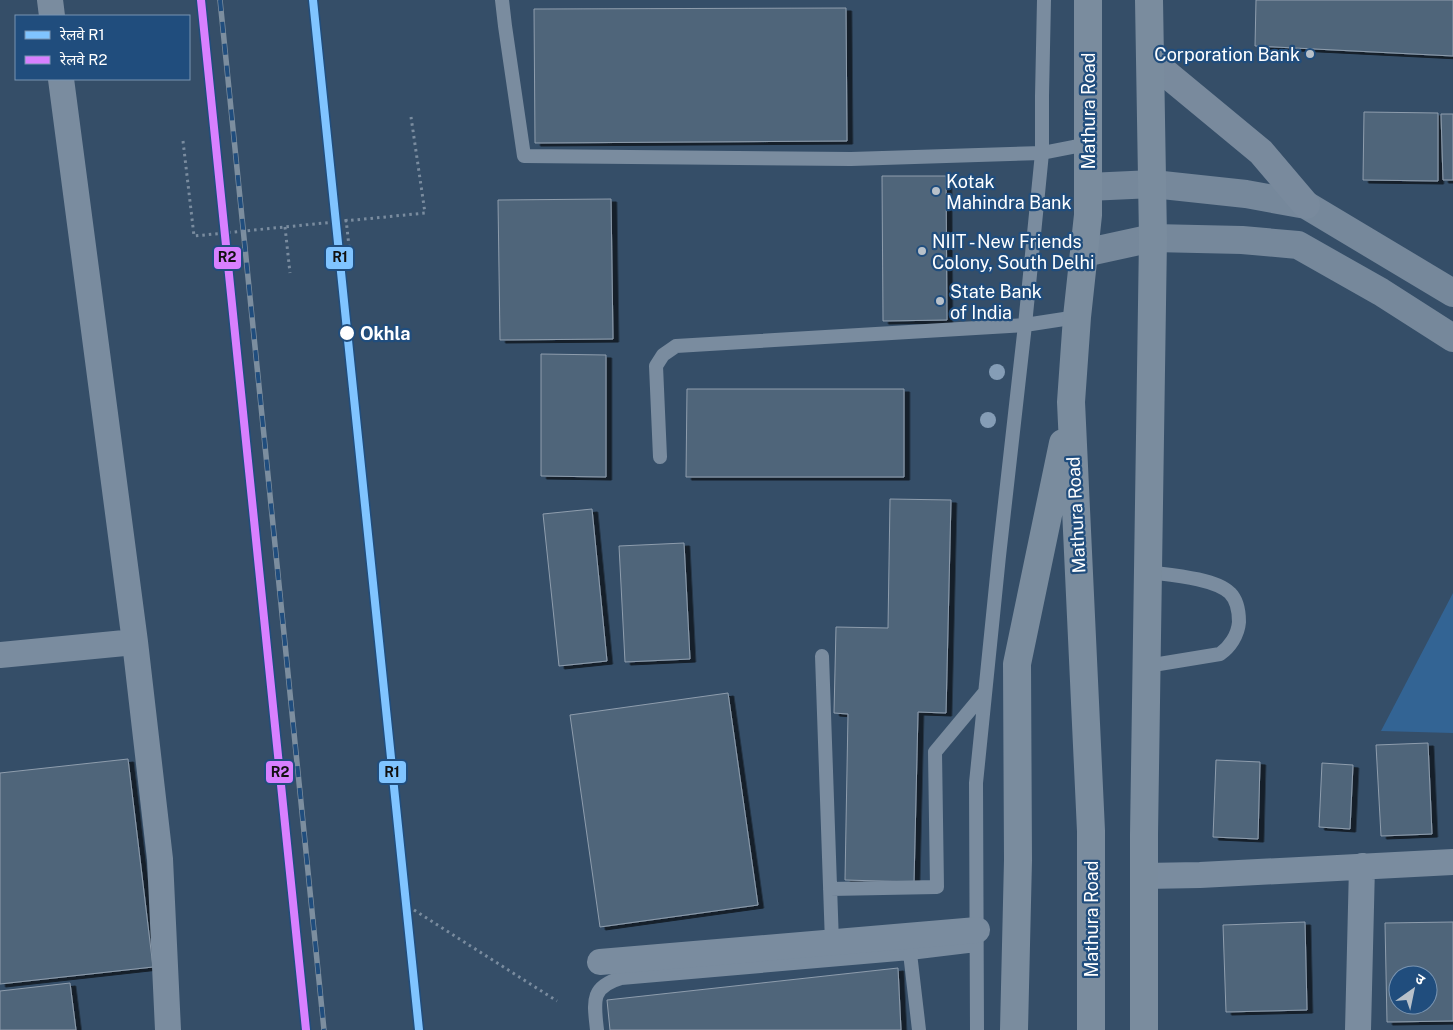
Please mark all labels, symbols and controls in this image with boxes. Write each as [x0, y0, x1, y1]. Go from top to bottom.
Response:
legend [15, 15, 190, 80]
text: रेलवे R1 [59, 26, 105, 43]
place label: Corporation Bank [1154, 44, 1300, 65]
marker: Corporation Bank [1304, 48, 1316, 60]
text: रेलवे R2 [59, 51, 107, 68]
street label: Mathura Road [1078, 52, 1099, 170]
place label: Kotak Mahindra Bank [946, 171, 1072, 213]
marker: Kotak Mahindra Bank [930, 185, 942, 197]
place label: NIIT - New Friends Colony, South Delhi [932, 231, 1094, 273]
marker: NIIT - New Friends Colony, South Delhi [916, 245, 928, 257]
line badge: R2 [213, 246, 242, 270]
line badge: R1 [325, 246, 354, 270]
text: R2 [218, 249, 236, 265]
text: R1 [332, 249, 348, 265]
place label: State Bank of India [950, 281, 1042, 323]
marker: State Bank of India [934, 295, 946, 307]
place label: Okhla [360, 323, 411, 344]
marker: Okhla [338, 324, 356, 342]
street label: Mathura Road [1062, 456, 1090, 574]
line badge: R2 [265, 760, 294, 784]
line badge: R1 [378, 760, 407, 784]
text: R2 [271, 764, 289, 780]
text: R1 [384, 764, 400, 780]
street label: Mathura Road [1081, 860, 1102, 978]
north arrow [1388, 965, 1438, 1015]
text: उ [1412, 970, 1429, 988]

